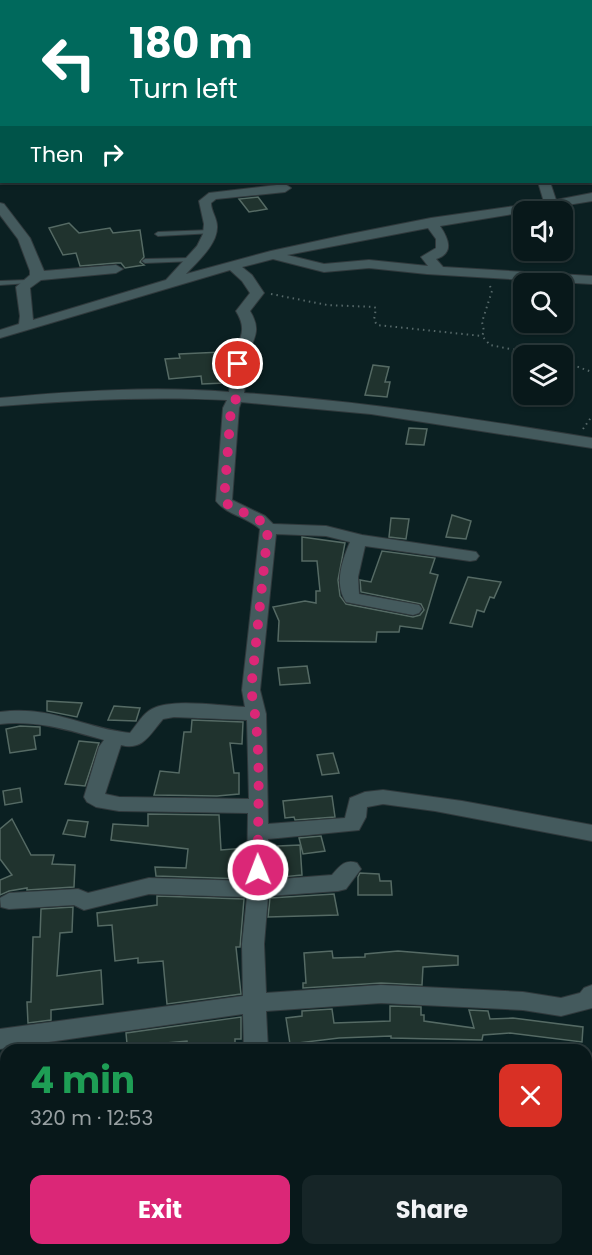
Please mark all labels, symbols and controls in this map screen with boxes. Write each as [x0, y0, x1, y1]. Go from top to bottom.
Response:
text: 180 m [129, 14, 253, 73]
icon: left [30, 24, 108, 102]
text: Turn left [129, 70, 238, 107]
icon: right [96, 138, 129, 171]
text: Then [30, 139, 84, 170]
map controls [513, 201, 573, 405]
button: sound [513, 201, 573, 261]
button: search [513, 273, 573, 333]
pin [212, 338, 263, 389]
button: layers [513, 345, 573, 405]
icon: arrive [221, 347, 254, 380]
position arrow [226, 838, 290, 902]
text: 4 min [30, 1055, 135, 1106]
button: close [499, 1064, 562, 1127]
text: 320 m · 12:53 [30, 1104, 153, 1132]
button: Exit [30, 1175, 290, 1244]
button: Share [302, 1175, 562, 1244]

